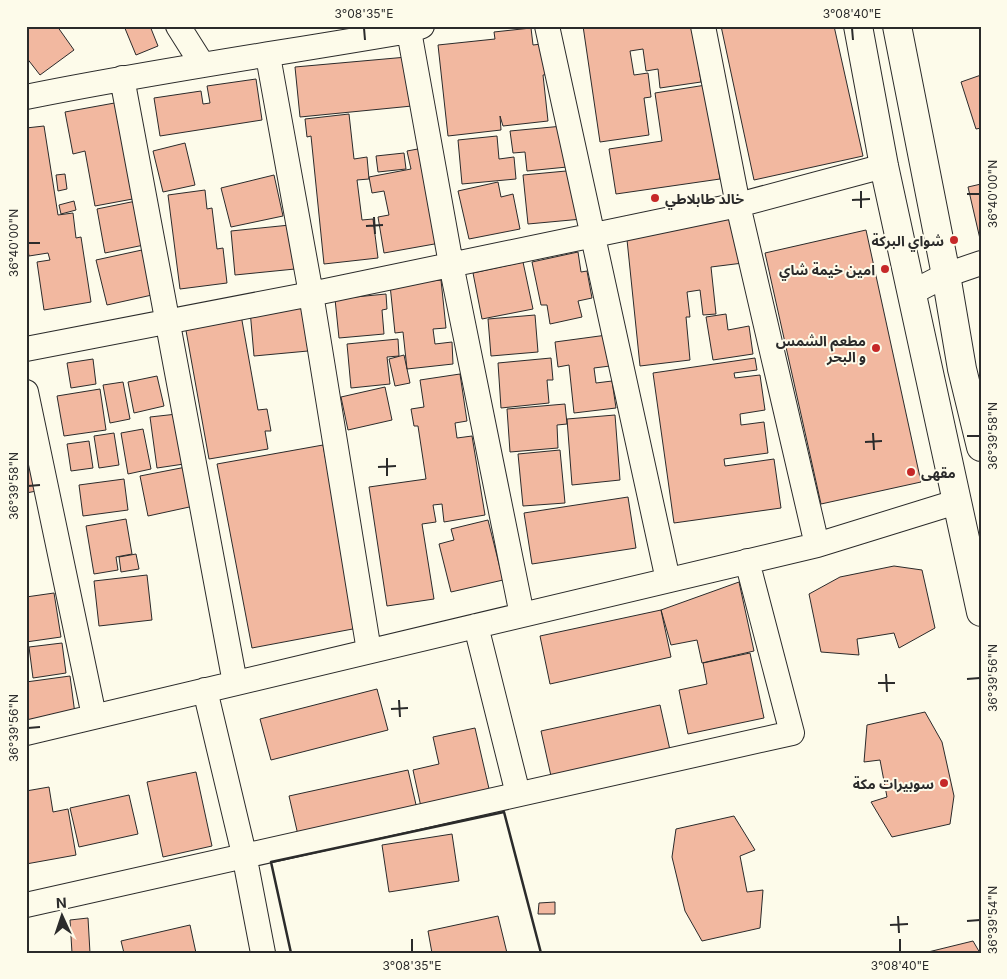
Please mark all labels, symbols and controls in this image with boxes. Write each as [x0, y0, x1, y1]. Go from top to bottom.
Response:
text: 3°08'35"E [335, 6, 393, 21]
text: 3°08'40"E [823, 6, 881, 21]
text: 36°40'00"N [985, 160, 1000, 228]
place label: خالد طابلاطي [665, 190, 744, 210]
marker: خالد طابلاطي [649, 192, 661, 204]
text: 36°40'00"N [6, 209, 21, 277]
place label: شواي البركة [871, 232, 944, 252]
marker: شواي البركة [948, 234, 960, 246]
place label: امين خيمة شاي [779, 261, 875, 281]
marker: امين خيمة شاي [879, 263, 891, 275]
place label: مطعم الشمس و البحر [776, 332, 866, 366]
marker: مطعم الشمس و البحر [870, 342, 882, 354]
text: 36°39'58"N [985, 402, 1000, 470]
text: 36°39'58"N [6, 452, 21, 520]
place label: مقهى [921, 464, 956, 481]
marker: مقهى [905, 466, 917, 478]
text: 36°39'56"N [985, 644, 1000, 712]
text: 36°39'56"N [6, 694, 21, 762]
place label: سوبيرات مكة [853, 775, 934, 793]
marker: سوبيرات مكة [938, 777, 950, 789]
text: 36°39'54"N [985, 886, 1000, 954]
north arrow [38, 892, 88, 942]
text: N [56, 894, 67, 911]
text: 3°08'35"E [383, 958, 441, 973]
text: 3°08'40"E [871, 958, 929, 973]

